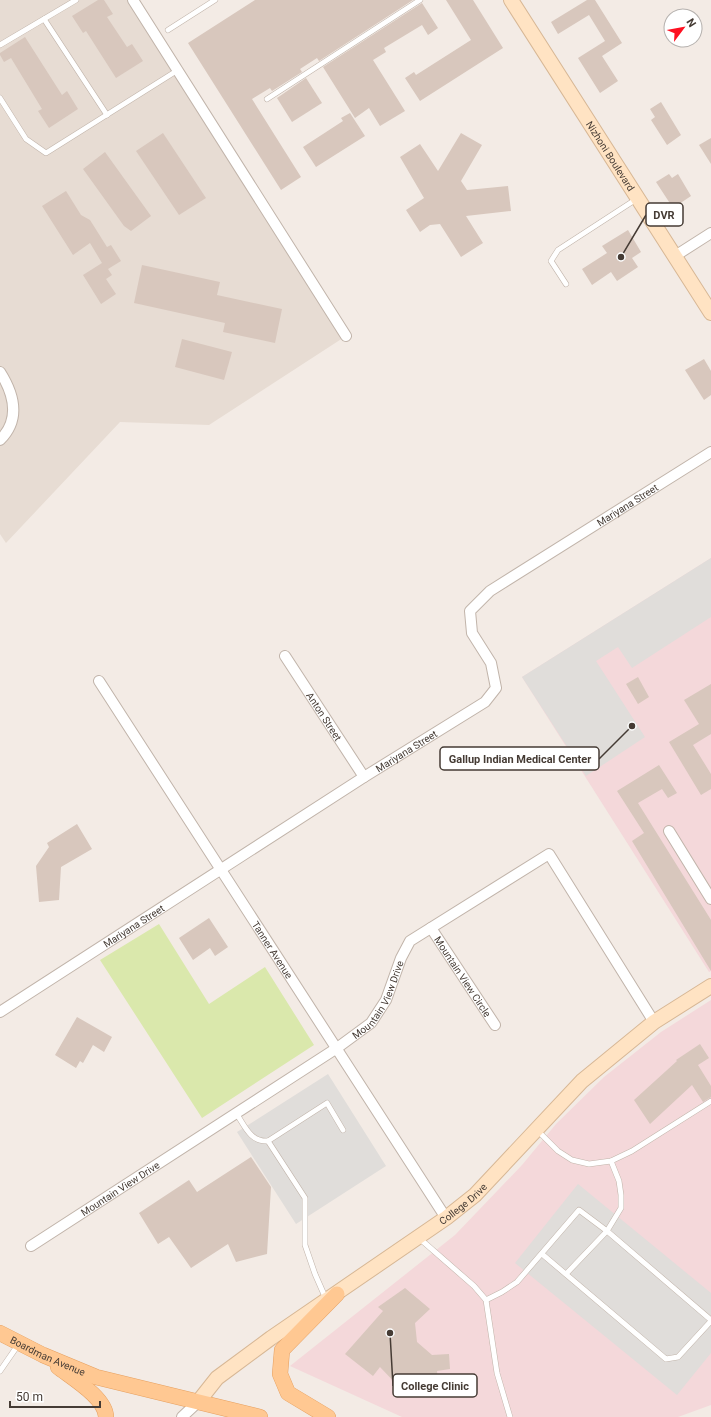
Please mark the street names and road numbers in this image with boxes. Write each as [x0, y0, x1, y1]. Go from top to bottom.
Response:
street label: Nizhoni Boulevard [584, 119, 637, 193]
street label: Mariyana Street [595, 481, 660, 528]
street label: Anton Street [305, 690, 344, 742]
street label: Mariyana Street [374, 728, 439, 774]
street label: Mariyana Street [101, 902, 166, 949]
street label: Tanner Avenue [250, 919, 295, 980]
street label: Mountain View Circle [432, 934, 493, 1019]
street label: Mountain View Drive [350, 959, 405, 1041]
street label: Mountain View Drive [79, 1159, 161, 1218]
street label: College Drive [437, 1181, 489, 1227]
street label: Boardman Avenue [8, 1334, 87, 1377]

